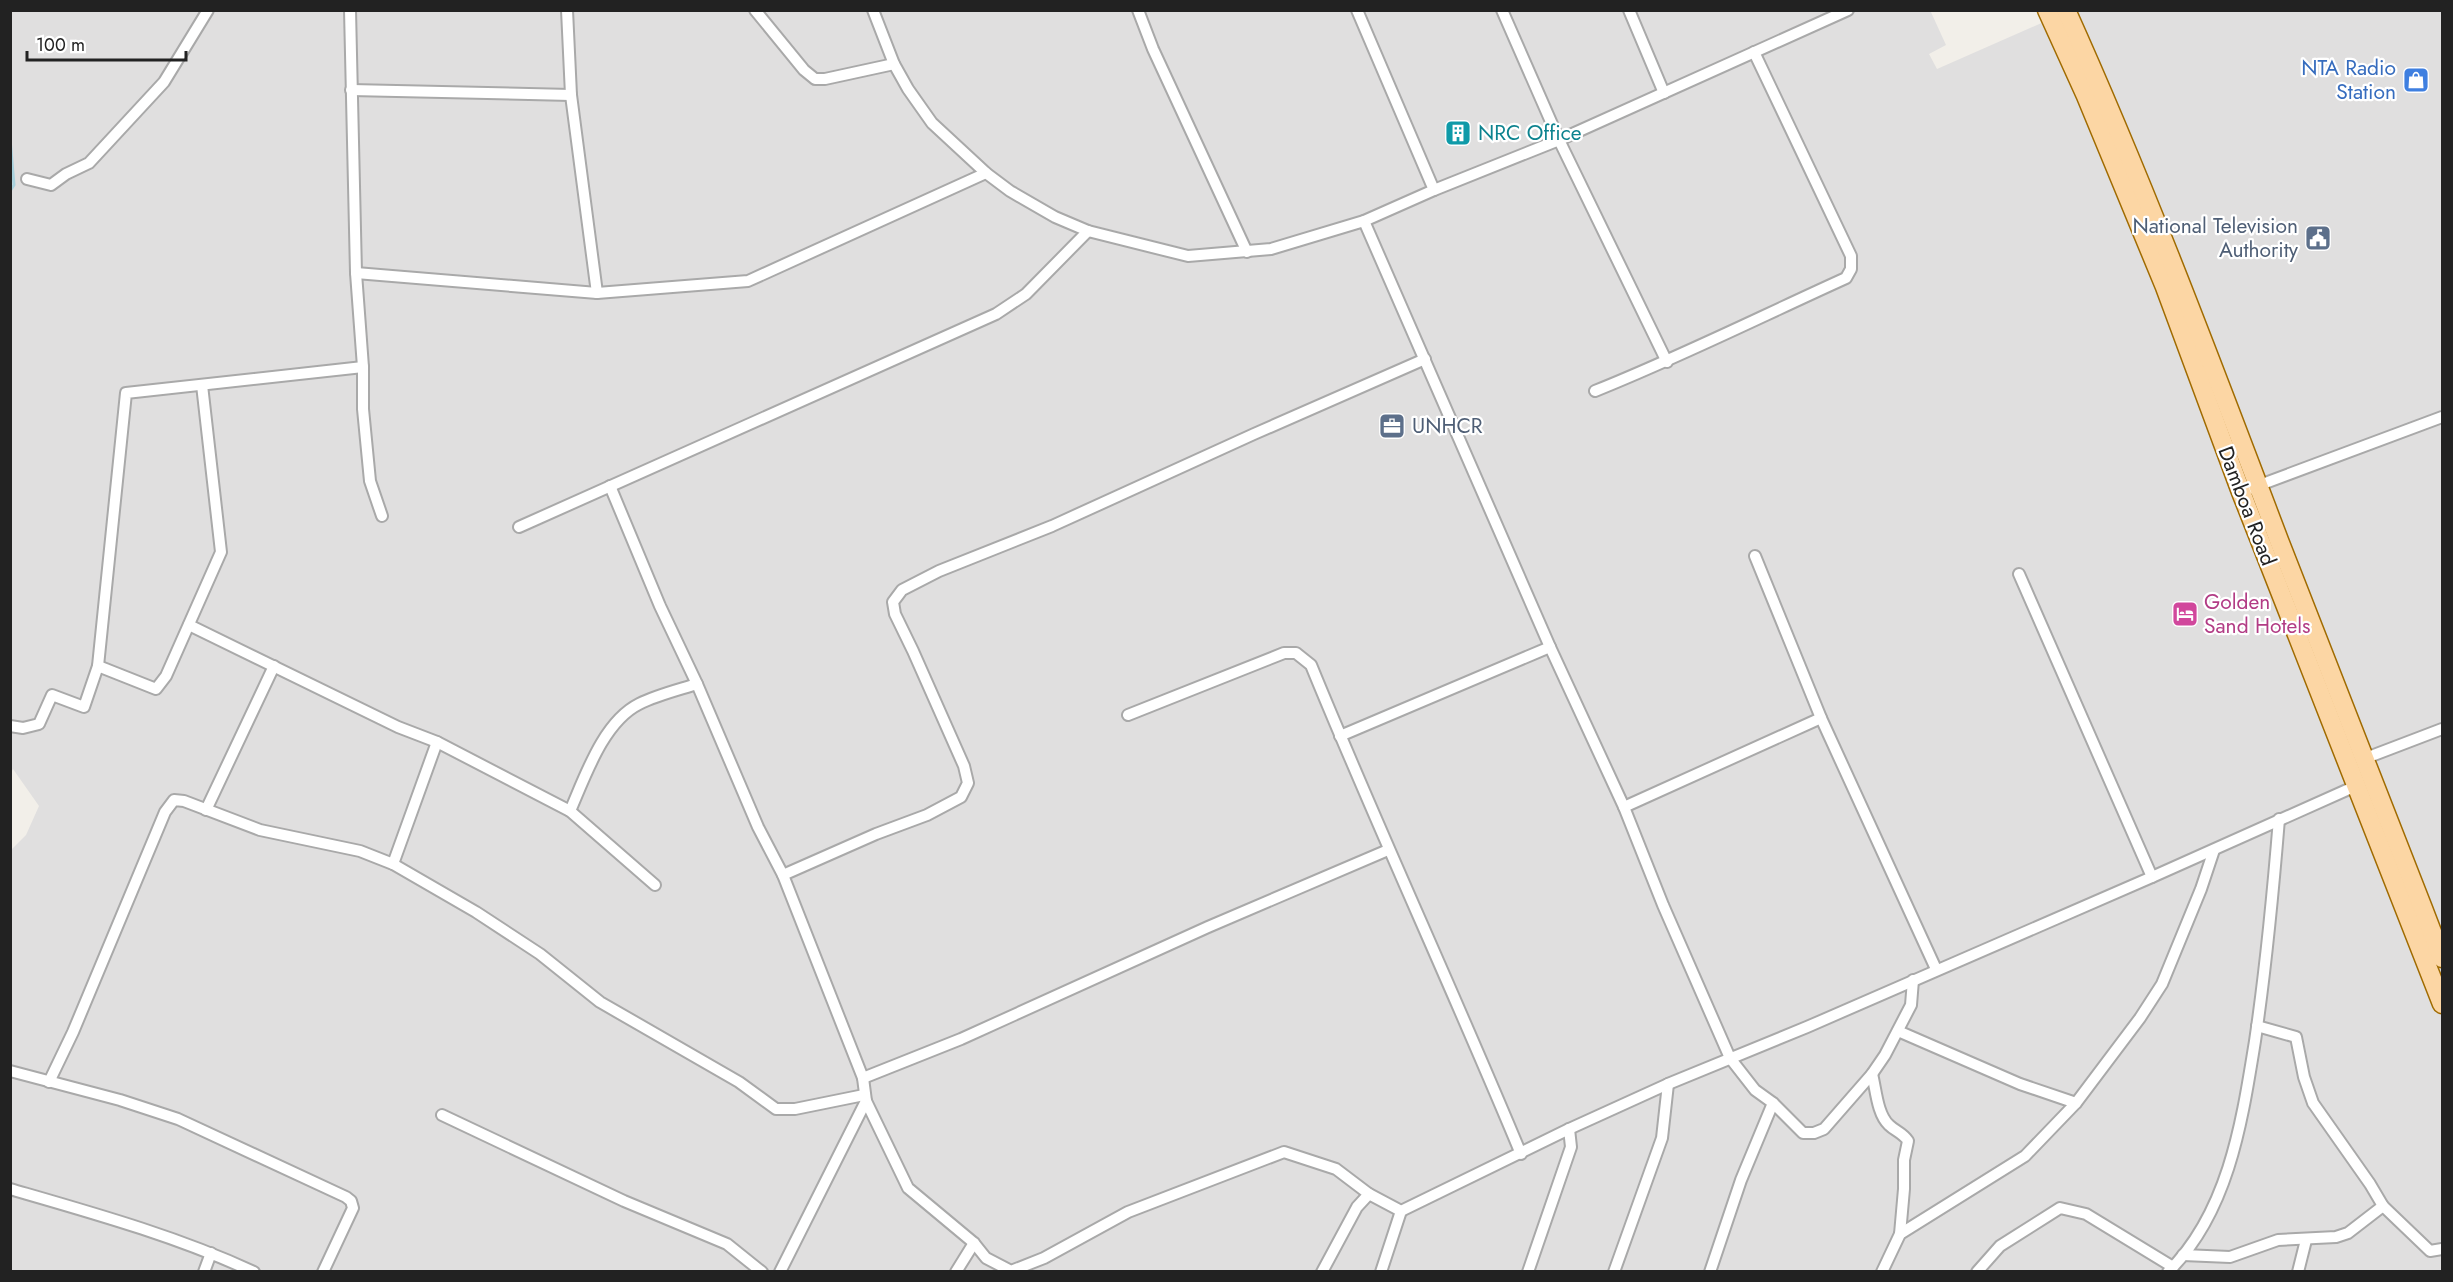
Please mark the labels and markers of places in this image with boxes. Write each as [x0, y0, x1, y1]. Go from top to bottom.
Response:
place label: NTA Radio Station [2301, 53, 2396, 107]
shop icon: NTA Radio Station [2401, 65, 2431, 95]
building icon: NRC Office [1443, 118, 1473, 148]
place label: NRC Office [1478, 118, 1582, 148]
place label: National Television Authority [2132, 211, 2299, 265]
public building icon: National Television Authority [2303, 223, 2333, 253]
office icon: UNHCR [1377, 411, 1407, 441]
place label: UNHCR [1412, 411, 1483, 441]
place label: Golden Sand Hotels [2204, 587, 2311, 641]
hotel icon: Golden Sand Hotels [2170, 599, 2200, 629]

